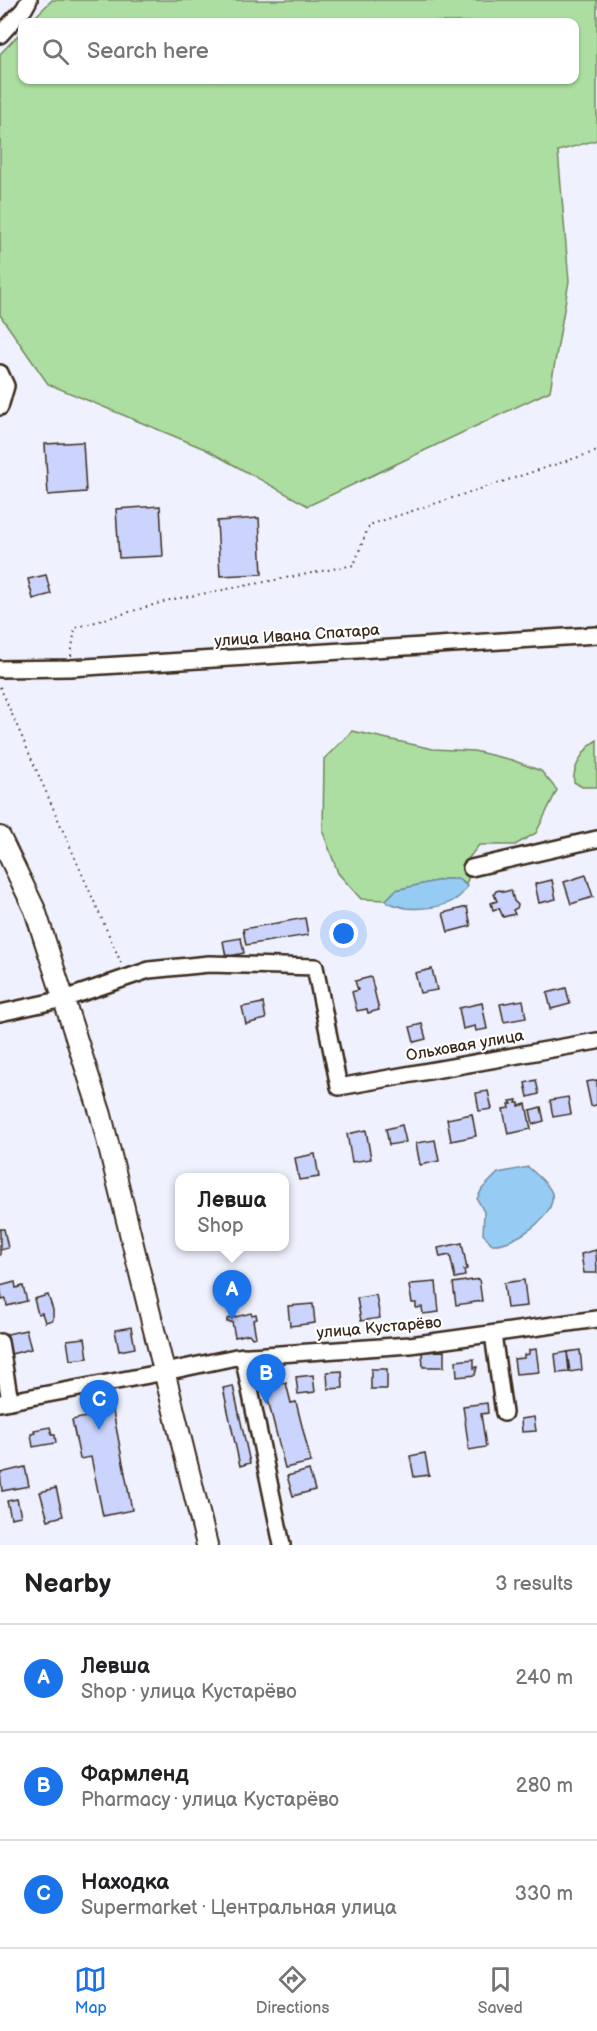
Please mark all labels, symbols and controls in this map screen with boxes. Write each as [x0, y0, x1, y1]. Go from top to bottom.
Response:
search box [18, 18, 579, 84]
icon: search [39, 35, 72, 68]
text: Search here [87, 38, 209, 65]
street label: улица Ивана Спатара [214, 621, 381, 651]
your location [329, 919, 358, 948]
street label: Ольховая улица [405, 1026, 526, 1066]
popup [175, 1173, 289, 1251]
text: Левша [198, 1187, 266, 1214]
text: Shop [198, 1214, 244, 1238]
pin: A [212, 1270, 252, 1320]
street label: улица Кустарёво [316, 1313, 442, 1343]
pin: B [246, 1354, 286, 1404]
pin: C [80, 1380, 118, 1430]
text: Nearby [24, 1569, 111, 1600]
text: 3 results [495, 1572, 573, 1596]
text: Левша [81, 1653, 150, 1680]
text: A [37, 1666, 50, 1690]
text: 240 m [516, 1666, 573, 1690]
text: Shop · улица Кустарёво [81, 1680, 297, 1704]
text: Фармленд [81, 1761, 189, 1788]
text: B [36, 1774, 51, 1798]
text: 280 m [516, 1774, 573, 1798]
text: Pharmacy · улица Кустарёво [81, 1788, 339, 1812]
text: Находка [81, 1869, 169, 1896]
text: C [36, 1882, 51, 1906]
text: 330 m [515, 1882, 573, 1906]
text: Supermarket · Центральная улица [81, 1896, 397, 1920]
tab: Map [74, 1963, 107, 2018]
tab: Directions [256, 1963, 329, 2018]
tab: Saved [478, 1963, 523, 2018]

